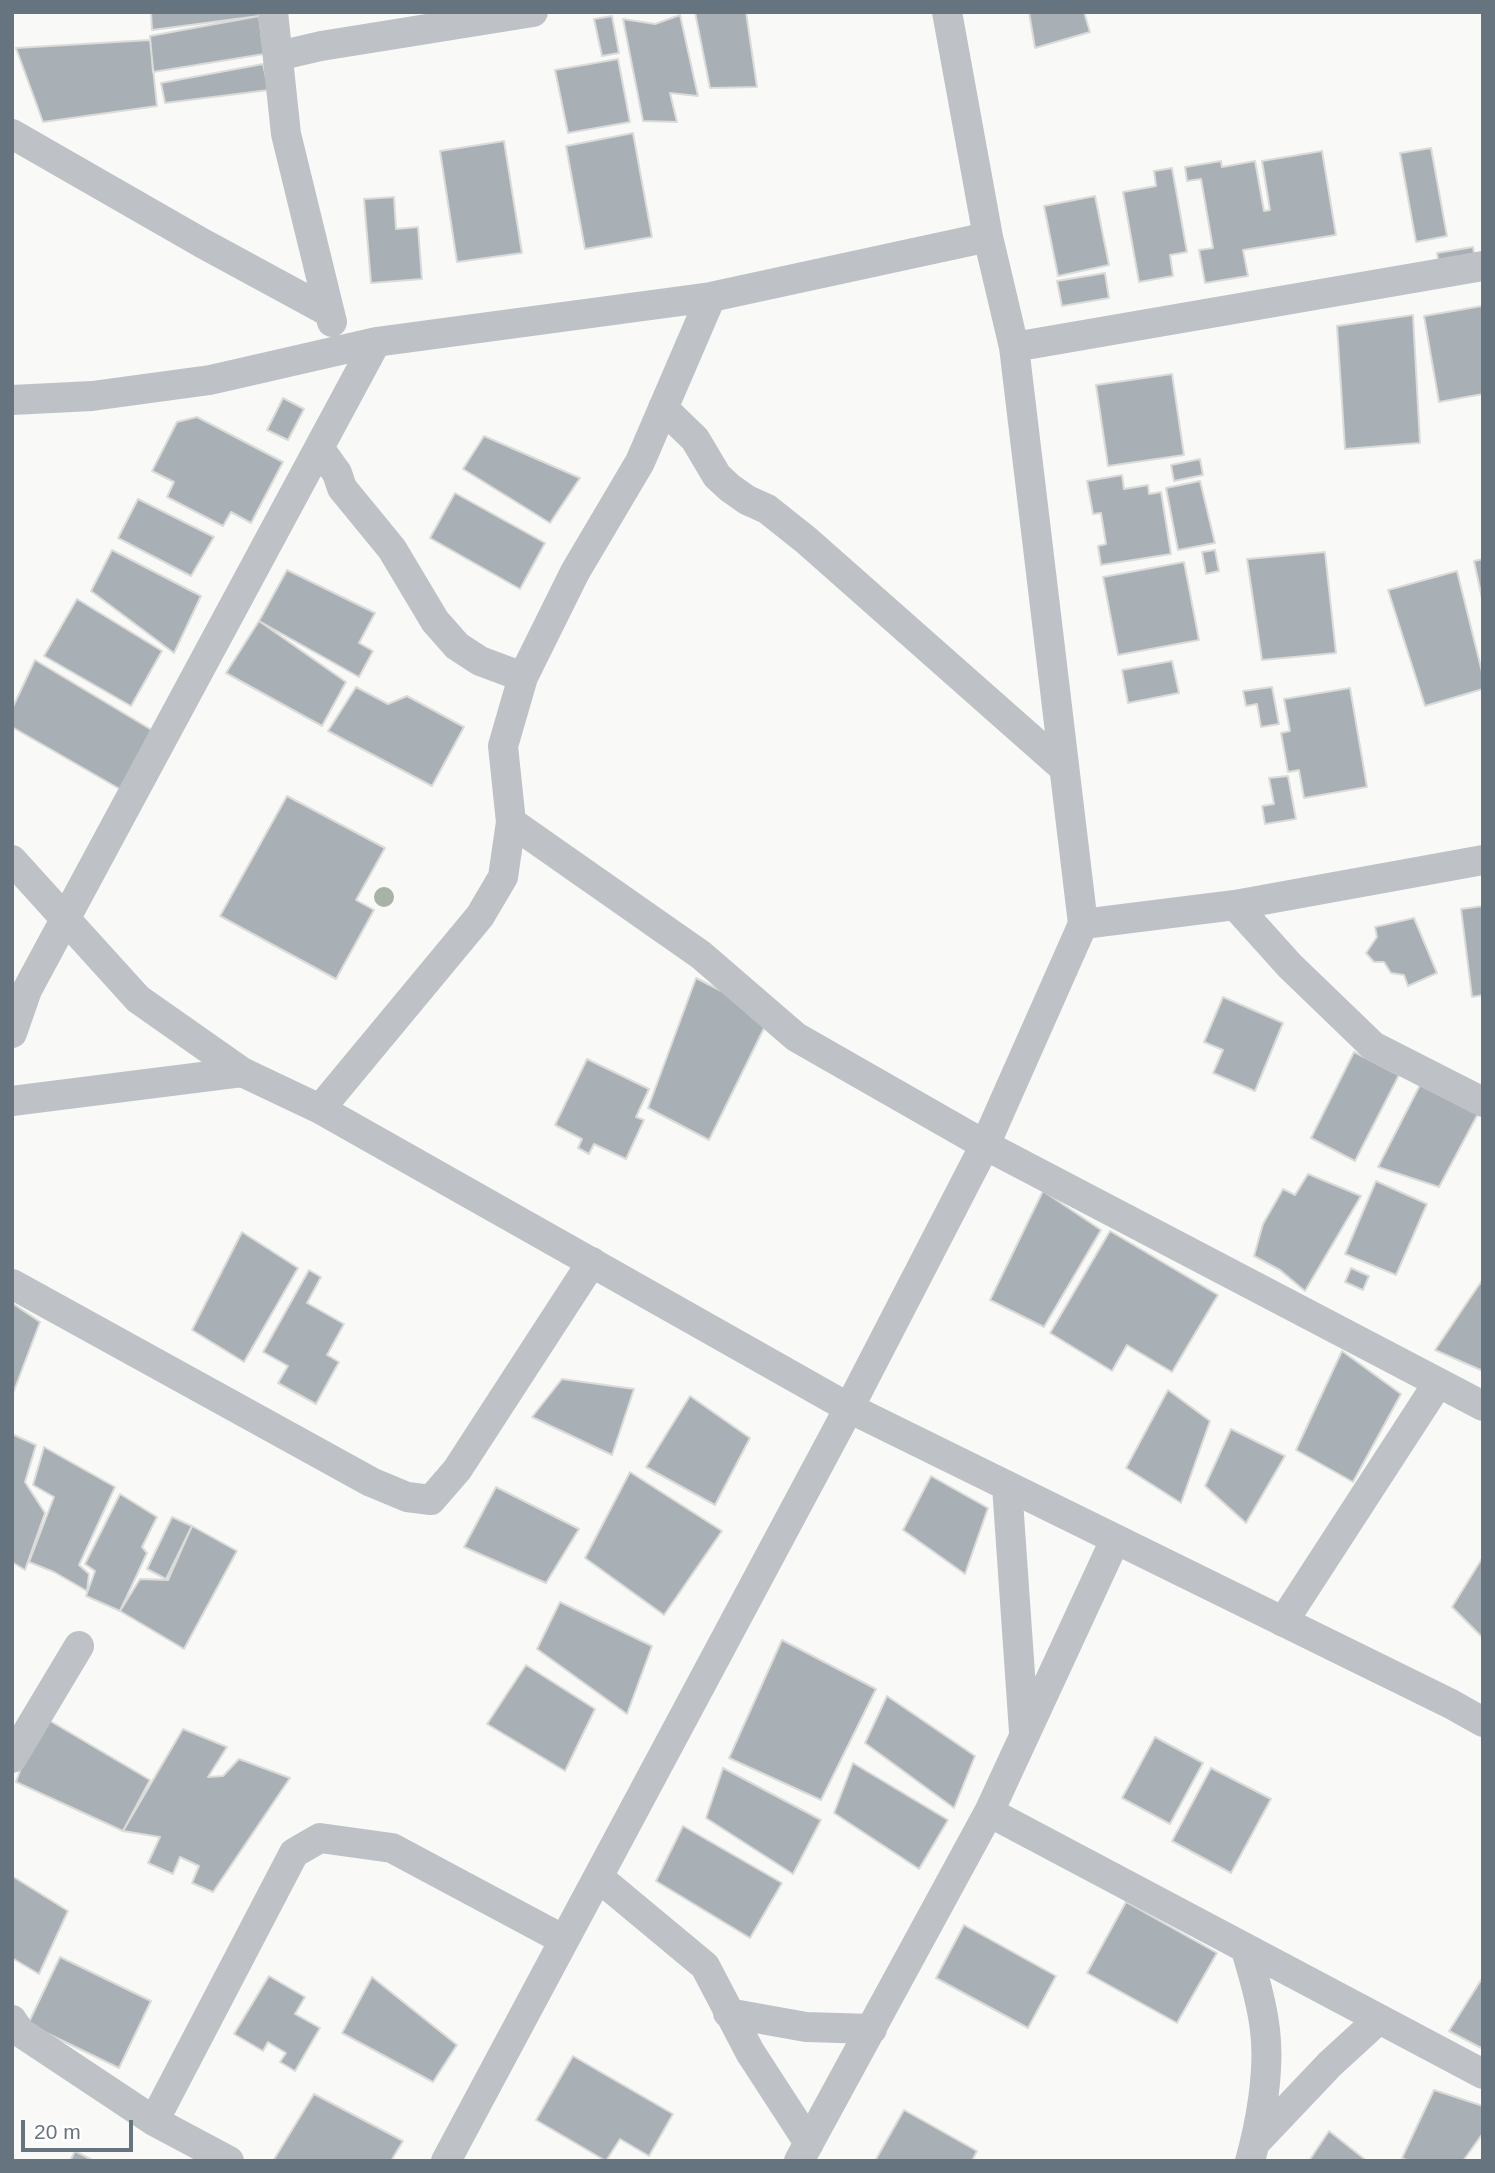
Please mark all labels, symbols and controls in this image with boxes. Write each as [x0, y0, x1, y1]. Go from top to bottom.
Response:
scale bar [24, 2106, 136, 2150]
text: 20 m [34, 2120, 81, 2143]

